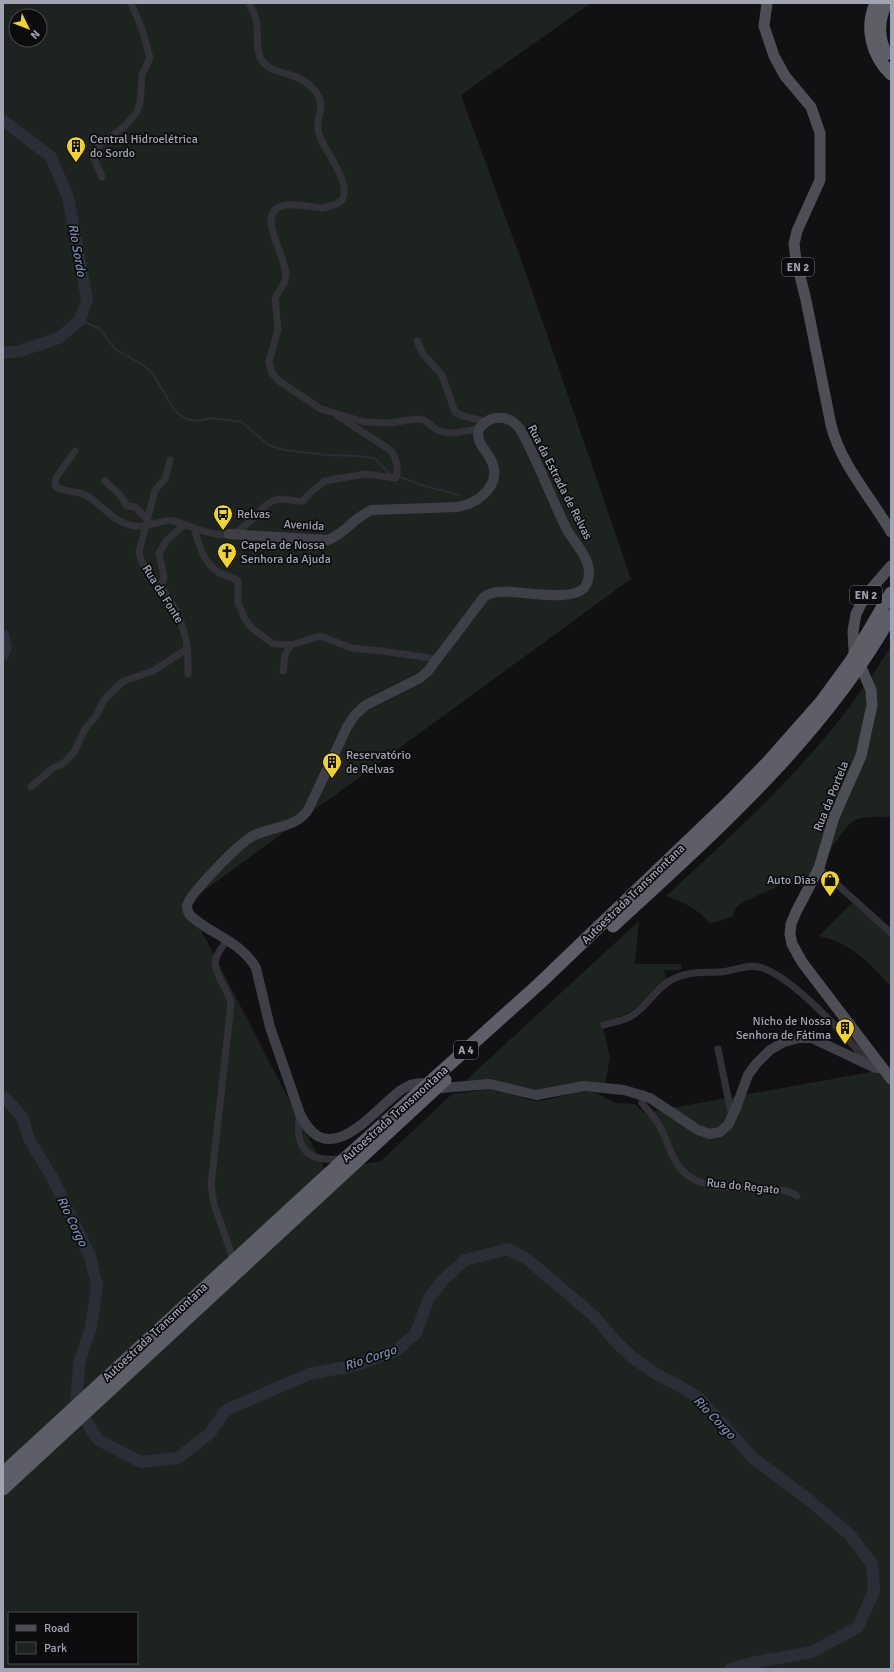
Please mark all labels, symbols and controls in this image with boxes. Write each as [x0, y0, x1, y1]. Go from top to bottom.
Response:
north arrow [8, 8, 48, 48]
text: N [28, 27, 42, 42]
place label: Central Hidroelétrica do Sordo [90, 132, 198, 161]
building icon: Central Hidroelétrica do Sordo [65, 135, 87, 163]
water label: Rio Sordo [65, 223, 90, 279]
road number: EN 2 [782, 258, 814, 276]
street label: Rua da Estrada de Relvas [524, 422, 595, 542]
bus stop icon: Relvas [212, 503, 234, 531]
place label: Relvas [237, 507, 270, 522]
street label: Avenida [283, 517, 325, 534]
place label: Capela de Nossa Senhora da Ajuda [241, 538, 331, 567]
church icon: Capela de Nossa Senhora da Ajuda [216, 541, 238, 569]
street label: Rua da Fonte [139, 562, 186, 626]
road number: EN 2 [850, 586, 882, 604]
place label: Reservatório de Relvas [346, 748, 411, 777]
building icon: Reservatório de Relvas [321, 751, 343, 779]
street label: Rua da Portela [811, 759, 852, 834]
street label: Autoestrada Transmontana [579, 841, 688, 948]
shop icon: Auto Dias [819, 869, 841, 897]
place label: Auto Dias [767, 873, 816, 888]
place label: Nicho de Nossa Senhora de Fátima [736, 1014, 831, 1043]
building icon: Nicho de Nossa Senhora de Fátima [834, 1017, 856, 1045]
road number: A 4 [454, 1041, 478, 1059]
street label: Autoestrada Transmontana [339, 1063, 452, 1166]
street label: Rua do Regato [706, 1175, 780, 1198]
water label: Rio Corgo [53, 1194, 92, 1250]
street label: Autoestrada Transmontana [100, 1280, 211, 1385]
water label: Rio Corgo [342, 1341, 400, 1374]
water label: Rio Corgo [690, 1393, 740, 1443]
legend [8, 1612, 138, 1664]
text: Road [44, 1621, 70, 1636]
text: Park [44, 1641, 67, 1656]

